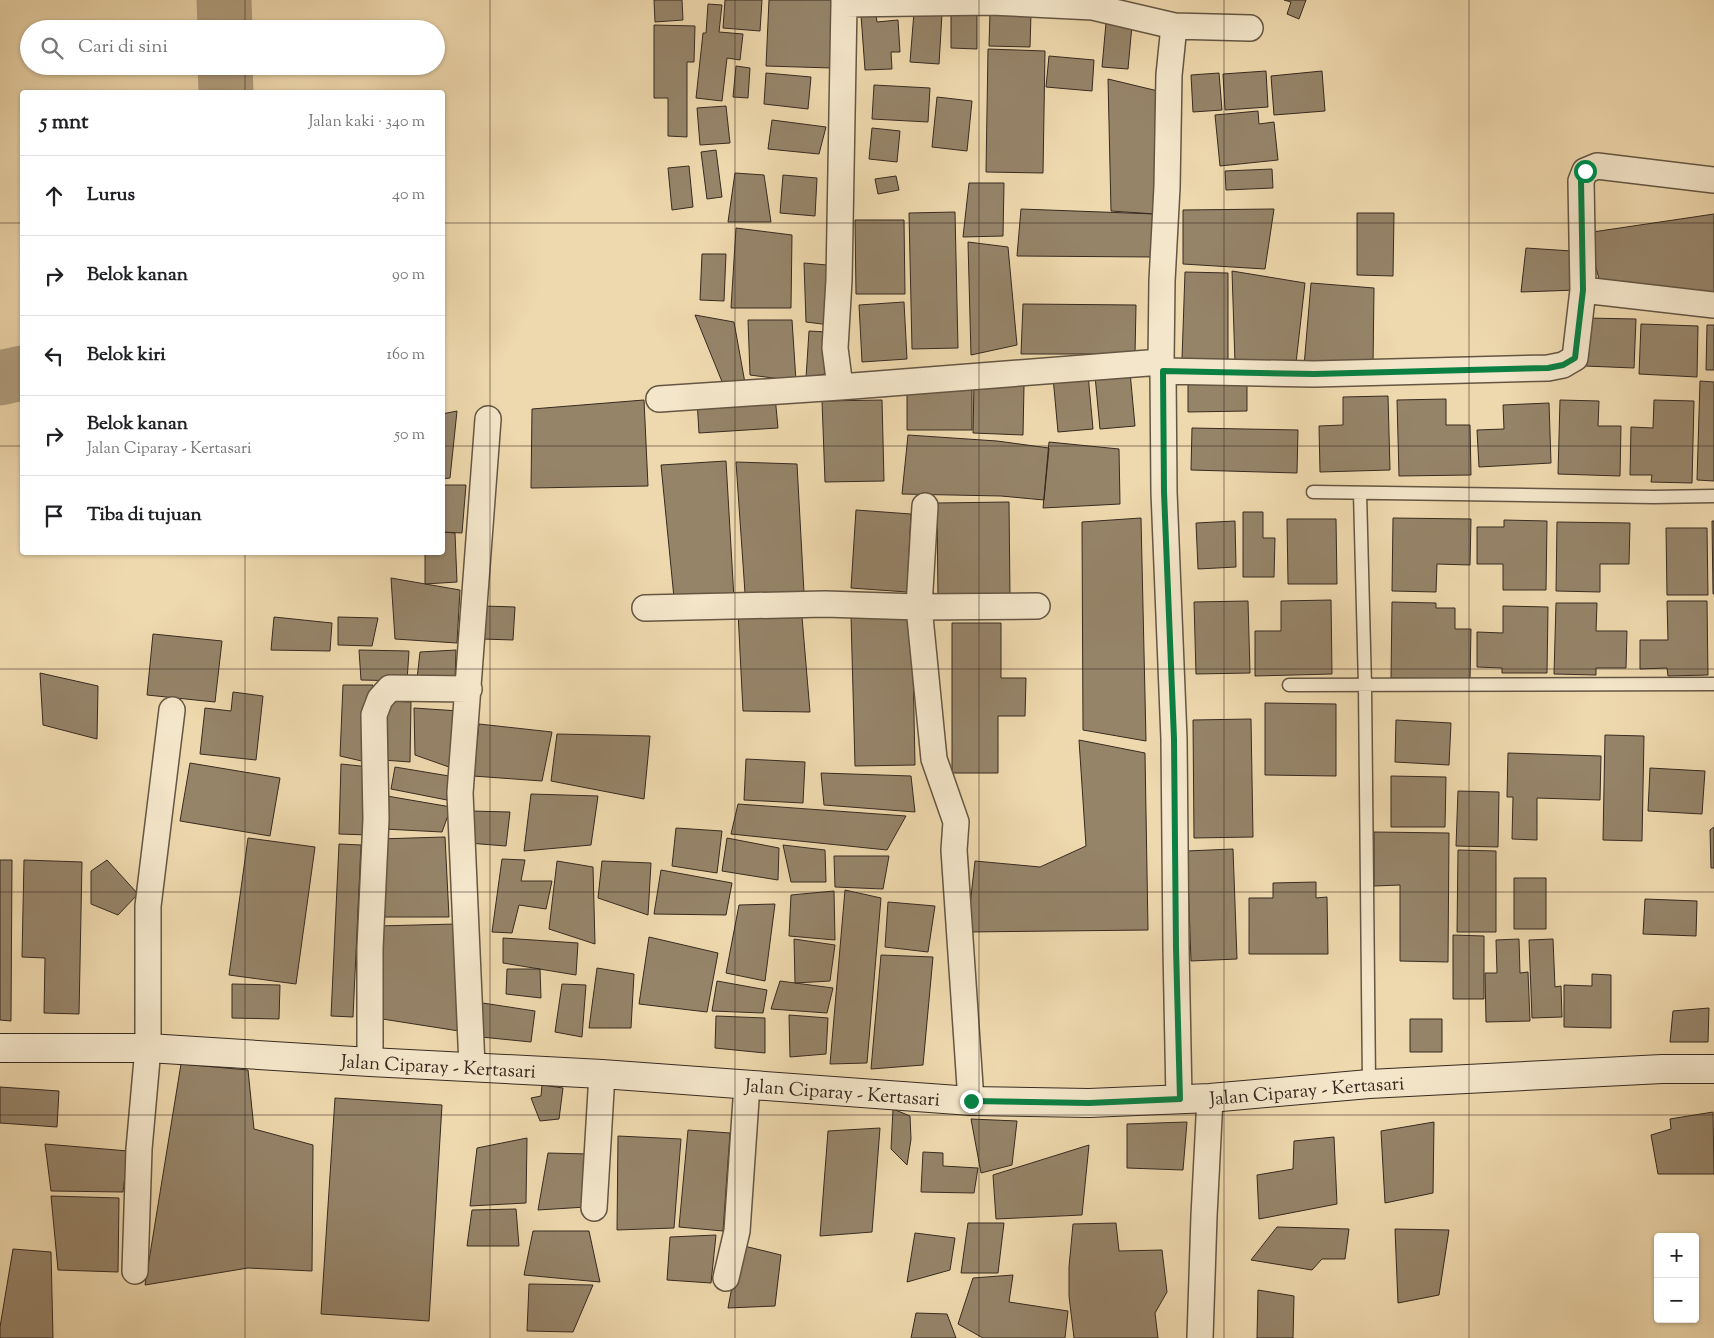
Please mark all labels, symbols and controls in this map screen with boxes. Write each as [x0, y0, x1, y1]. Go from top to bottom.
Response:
search box [20, 20, 445, 75]
icon: search [38, 34, 66, 62]
text: Cari di sini [78, 34, 168, 61]
text: 5 mnt [40, 108, 88, 138]
text: Jalan kaki · 340 m [309, 111, 425, 134]
route start [1574, 160, 1597, 183]
icon: ahead [40, 182, 68, 210]
text: Lurus [87, 182, 135, 209]
text: 40 m [392, 184, 425, 207]
icon: right [40, 262, 68, 290]
text: Belok kanan [87, 262, 188, 289]
text: 90 m [392, 264, 425, 287]
icon: left [40, 342, 68, 370]
text: Belok kiri [87, 342, 166, 369]
text: 160 m [387, 344, 425, 367]
text: Belok kanan [87, 411, 188, 438]
icon: right [40, 422, 68, 450]
text: 50 m [394, 424, 425, 447]
text: Jalan Ciparay - Kertasari [87, 438, 251, 461]
icon: arrive [40, 502, 68, 530]
text: Tiba di tujuan [87, 502, 202, 529]
street label: Jalan Ciparay - Kertasari [339, 1049, 537, 1087]
street label: Jalan Ciparay - Kertasari [1207, 1071, 1405, 1114]
street label: Jalan Ciparay - Kertasari [743, 1073, 941, 1115]
route end [960, 1090, 983, 1113]
map controls [1654, 1233, 1699, 1323]
button: + [1654, 1233, 1699, 1278]
button: − [1654, 1278, 1699, 1323]

